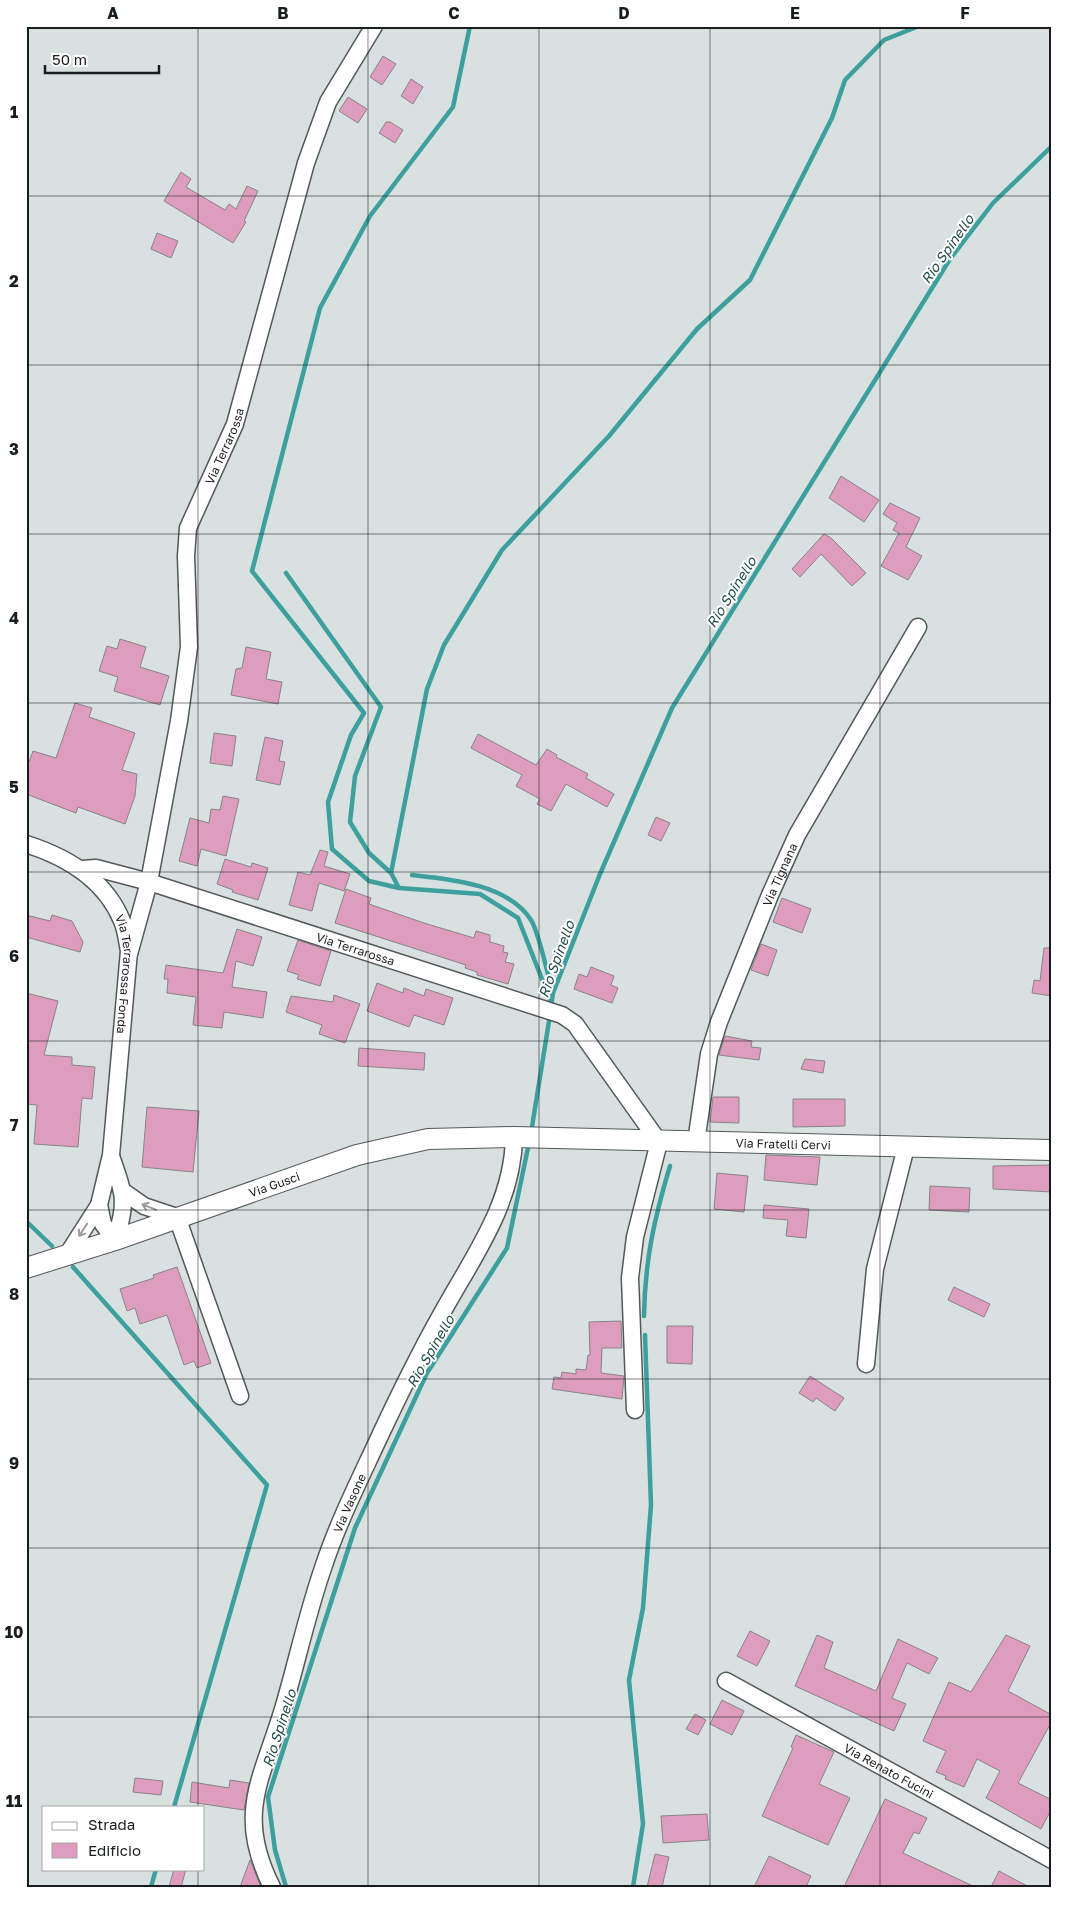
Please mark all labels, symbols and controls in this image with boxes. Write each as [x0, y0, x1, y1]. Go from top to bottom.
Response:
text: A [107, 3, 119, 23]
text: B [277, 3, 289, 23]
text: C [448, 3, 460, 23]
text: D [618, 3, 630, 23]
text: E [790, 3, 800, 23]
text: F [960, 3, 970, 23]
scale bar [45, 42, 159, 74]
text: 50 m [52, 50, 87, 68]
text: 1 [10, 102, 18, 122]
water label: Rio Spinello [917, 210, 978, 287]
text: 2 [9, 271, 19, 291]
street label: Via Terrarossa [201, 406, 247, 487]
text: 3 [9, 439, 19, 459]
water label: Rio Spinello [702, 552, 760, 631]
text: 4 [9, 608, 19, 628]
text: 5 [9, 777, 19, 797]
street label: Via Tignana [759, 840, 800, 908]
street label: Via Terrarossa Fonda [113, 912, 137, 1034]
water label: Rio Spinello [534, 917, 578, 1000]
street label: Via Terrarossa [314, 929, 397, 968]
text: 6 [9, 946, 19, 966]
text: 7 [10, 1115, 19, 1135]
street label: Via Fratelli Cervi [736, 1135, 831, 1152]
street label: Via Gusci [247, 1168, 302, 1200]
one-way arrow [142, 1202, 157, 1212]
one-way arrow [78, 1223, 88, 1237]
text: 8 [9, 1284, 19, 1304]
water label: Rio Spinello [403, 1311, 458, 1390]
text: 9 [9, 1453, 19, 1473]
street label: Via Vasone [329, 1471, 369, 1535]
text: 10 [5, 1622, 23, 1642]
water label: Rio Spinello [258, 1686, 300, 1769]
street label: Via Renato Fucini [842, 1740, 936, 1801]
text: 11 [6, 1791, 22, 1811]
legend [42, 1806, 205, 1870]
text: Strada [88, 1815, 135, 1833]
text: Edificio [88, 1841, 141, 1859]

